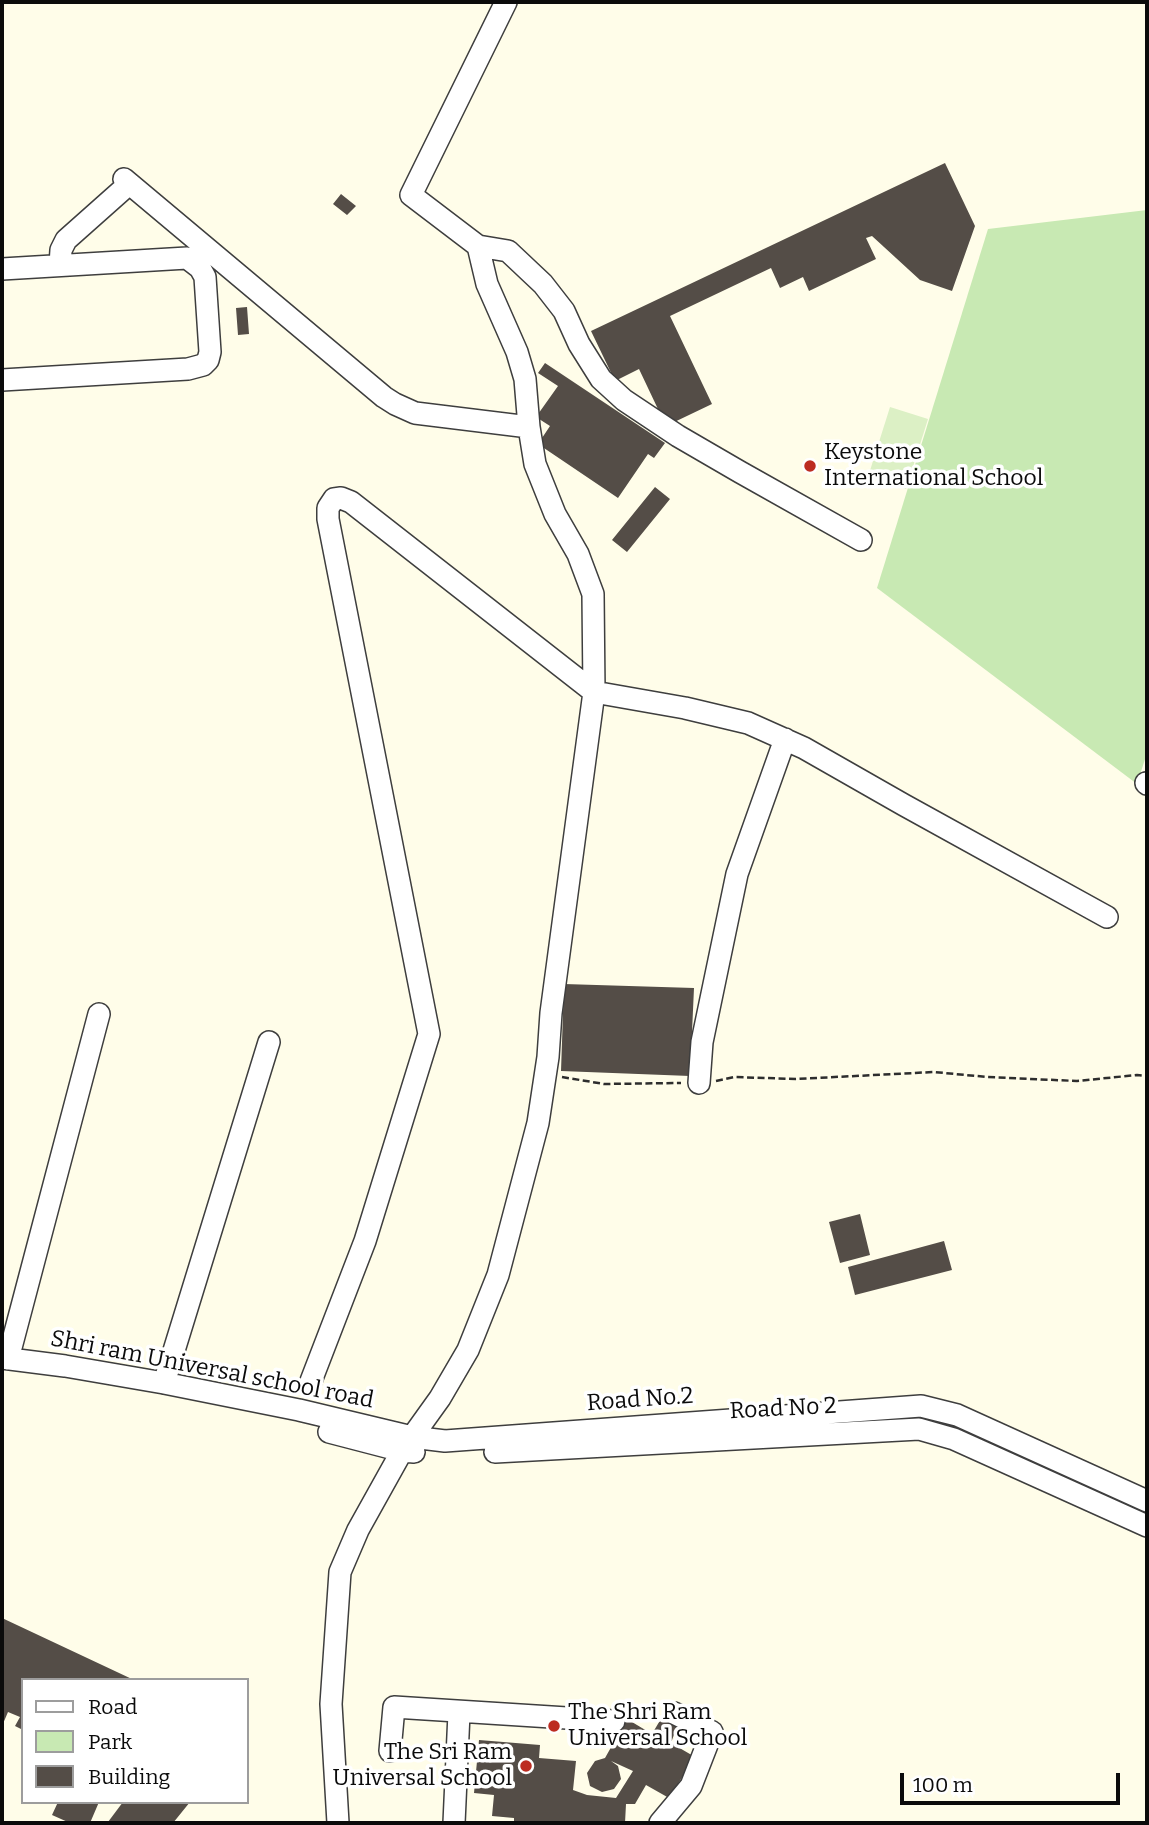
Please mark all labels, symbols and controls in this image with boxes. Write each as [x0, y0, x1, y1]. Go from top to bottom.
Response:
place label: Keystone International School [824, 439, 1043, 493]
marker: Keystone International School [802, 458, 818, 474]
street label: Shri ram Universal school road [48, 1325, 376, 1415]
street label: Road No.2 [586, 1383, 694, 1417]
street label: Road No 2 [729, 1392, 837, 1426]
legend [21, 1678, 248, 1804]
text: Road [88, 1694, 137, 1720]
place label: The Shri Ram Universal School [568, 1699, 747, 1753]
marker: The Shri Ram Universal School [546, 1718, 562, 1734]
text: Park [88, 1729, 132, 1755]
place label: The Sri Ram Universal School [333, 1739, 512, 1793]
marker: The Sri Ram Universal School [518, 1758, 534, 1774]
scale bar [904, 1758, 1124, 1802]
text: Building [88, 1764, 170, 1790]
text: 100 m [913, 1772, 973, 1798]

